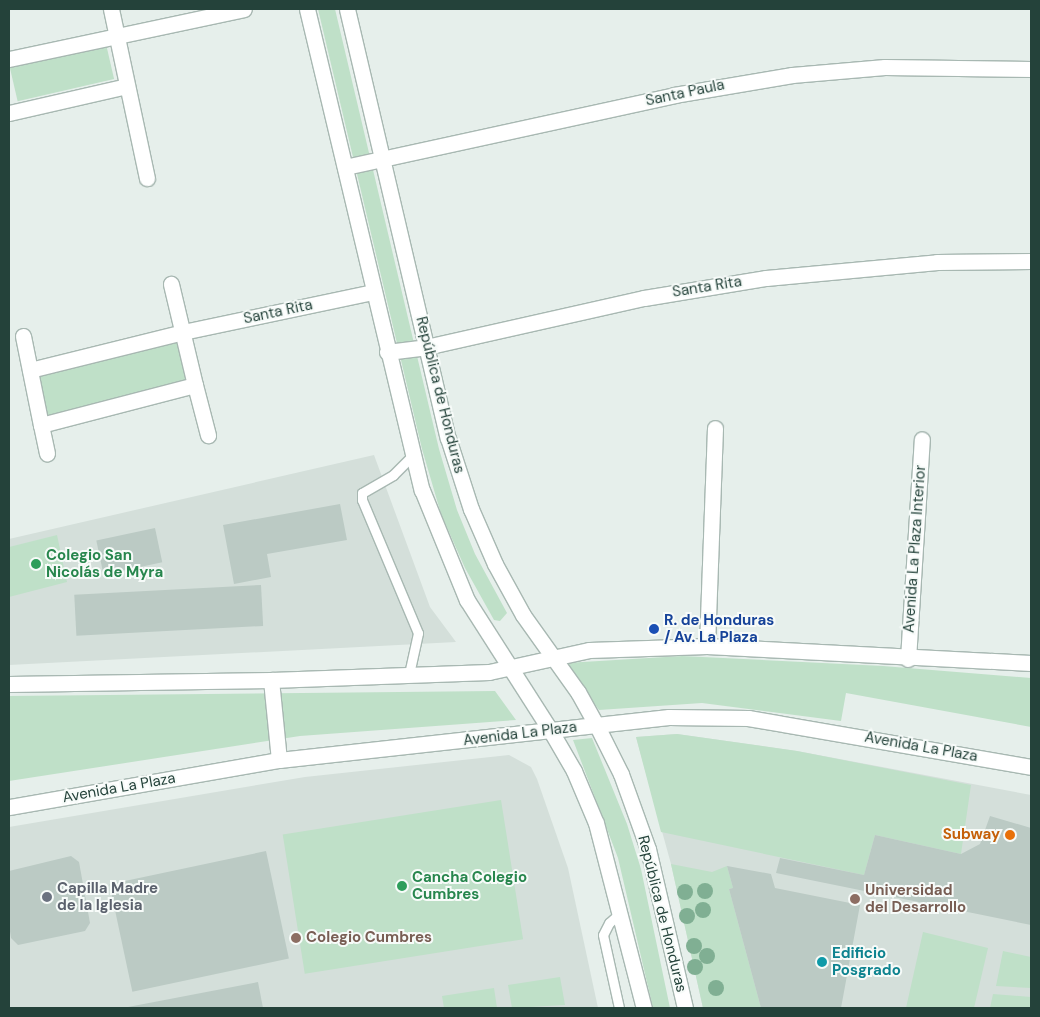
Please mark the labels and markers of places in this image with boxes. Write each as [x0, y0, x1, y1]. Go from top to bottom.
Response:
place label: Colegio San Nicolás de Myra [46, 546, 163, 581]
marker: Colegio San Nicolás de Myra [30, 558, 42, 570]
place label: R. de Honduras / Av. La Plaza [664, 611, 774, 646]
marker: R. de Honduras / Av. La Plaza [648, 623, 660, 635]
place label: Subway [943, 826, 1000, 844]
marker: Subway [1004, 829, 1016, 841]
place label: Cancha Colegio Cumbres [412, 868, 527, 903]
place label: Capilla Madre de la Iglesia [57, 879, 158, 914]
marker: Cancha Colegio Cumbres [396, 880, 408, 892]
place label: Universidad del Desarrollo [865, 881, 966, 916]
marker: Capilla Madre de la Iglesia [41, 891, 53, 903]
marker: Universidad del Desarrollo [849, 893, 861, 905]
place label: Colegio Cumbres [306, 929, 432, 947]
marker: Colegio Cumbres [290, 932, 302, 944]
place label: Edificio Posgrado [832, 944, 901, 979]
marker: Edificio Posgrado [816, 956, 828, 968]

